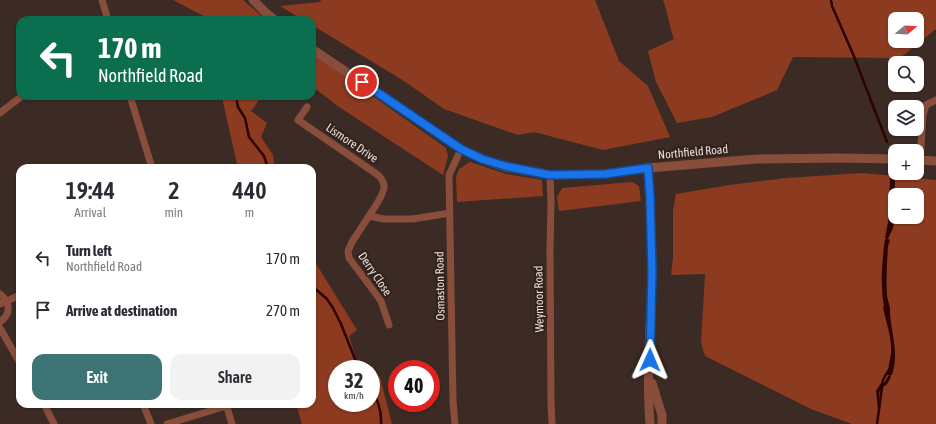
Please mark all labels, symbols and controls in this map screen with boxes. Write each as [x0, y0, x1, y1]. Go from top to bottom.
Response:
north arrow [888, 12, 924, 48]
map controls [888, 12, 924, 224]
icon: left [32, 32, 84, 84]
text: 170 m [98, 32, 161, 64]
button: search [888, 56, 924, 92]
text: Northfield Road [98, 65, 203, 86]
pin [345, 65, 379, 99]
icon: arrive [351, 71, 373, 93]
button: layers [888, 100, 924, 136]
street label: Lismore Drive [323, 120, 381, 166]
street label: Northfield Road [657, 142, 729, 162]
button: + [888, 144, 924, 180]
text: 19:44 [66, 177, 115, 204]
text: 2 [168, 177, 179, 204]
text: 440 [233, 177, 266, 204]
button: − [888, 188, 924, 224]
text: Arrival [74, 205, 106, 220]
text: min [164, 205, 183, 220]
text: m [245, 205, 254, 220]
text: Turn left [66, 242, 112, 259]
icon: left [32, 247, 54, 269]
text: 170 m [266, 250, 300, 267]
street label: Derry Close [355, 250, 395, 298]
street label: Osmaston Road [432, 251, 448, 321]
text: Northfield Road [66, 259, 142, 274]
street label: Weymoor Road [531, 266, 547, 332]
icon: arrive [32, 299, 54, 321]
text: Arrive at destination [66, 302, 177, 319]
text: 270 m [266, 302, 300, 319]
position arrow [629, 339, 671, 381]
button: Exit [32, 354, 162, 400]
button: Share [170, 354, 300, 400]
speed limit sign: 40 [388, 360, 440, 412]
text: 32 [345, 369, 363, 392]
text: km/h [344, 390, 364, 401]

